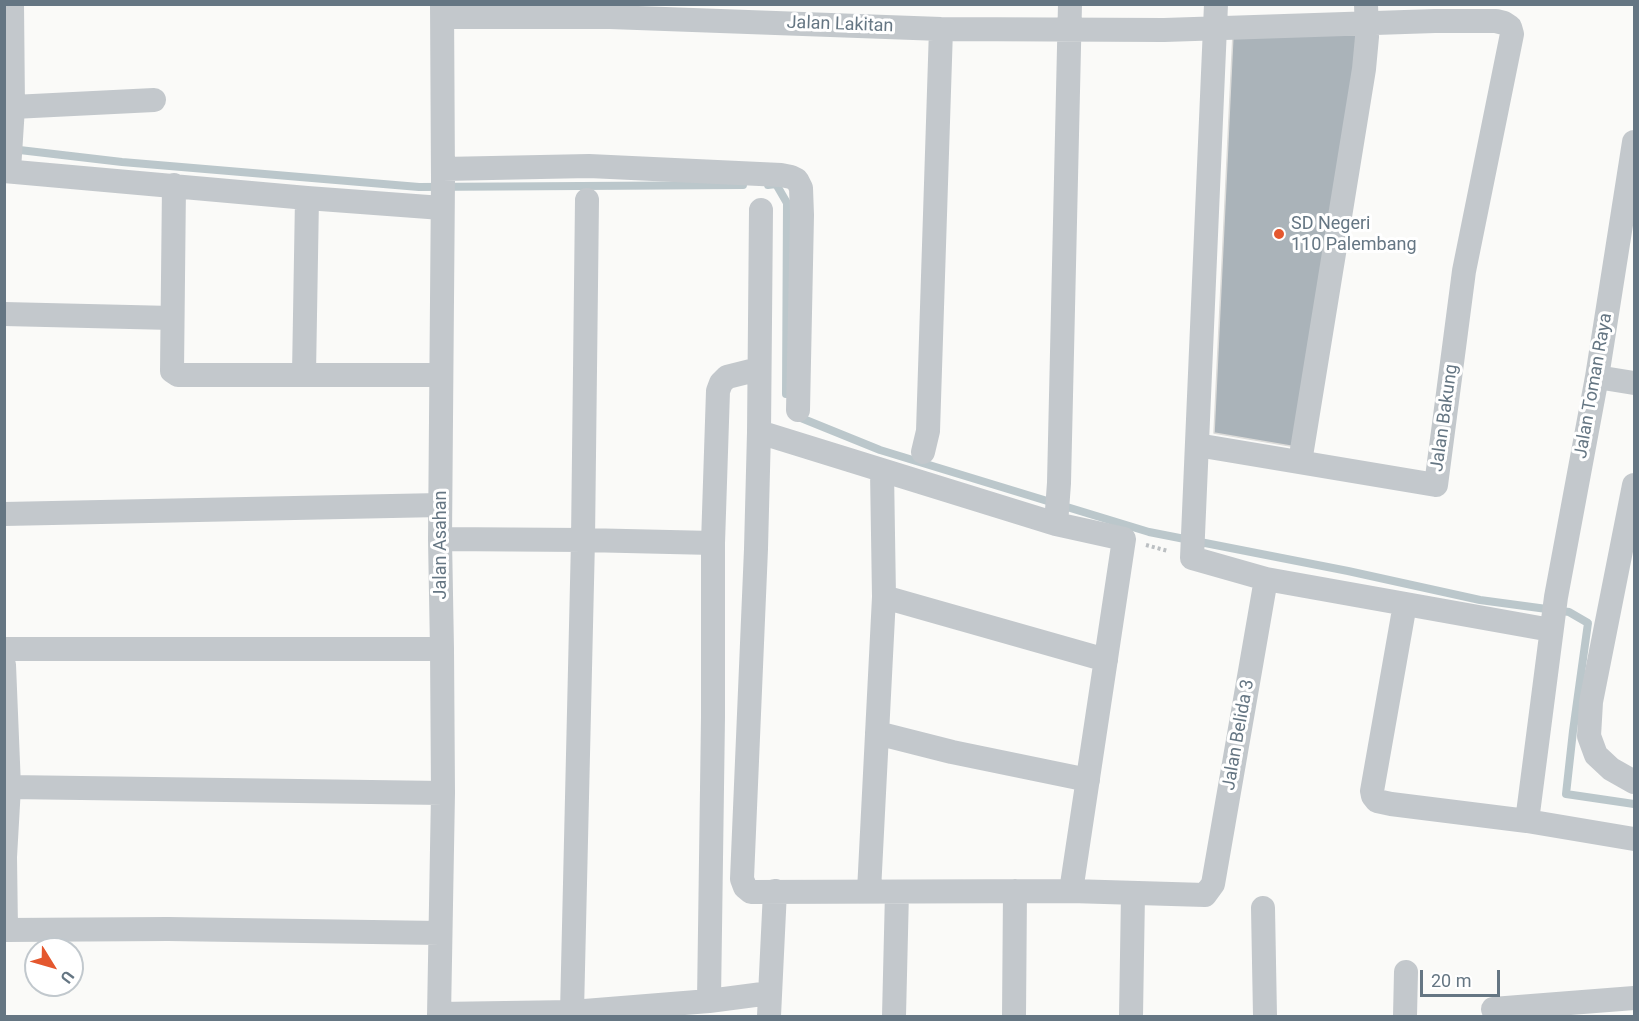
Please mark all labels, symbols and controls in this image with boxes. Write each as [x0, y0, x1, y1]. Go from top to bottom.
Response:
street label: Jalan Lakitan [786, 12, 894, 38]
place label: SD Negeri 110 Palembang [1291, 213, 1417, 256]
marker: SD Negeri 110 Palembang [1272, 227, 1286, 241]
street label: Jalan Toman Raya [1571, 312, 1617, 460]
street label: Jalan Bakung [1427, 363, 1463, 473]
street label: Jalan Asahan [430, 491, 452, 599]
street label: Jalan Belida 3 [1219, 678, 1259, 792]
north arrow [24, 937, 84, 997]
scale bar [1423, 958, 1502, 996]
text: U [56, 967, 78, 987]
text: 20 m [1431, 970, 1471, 991]

